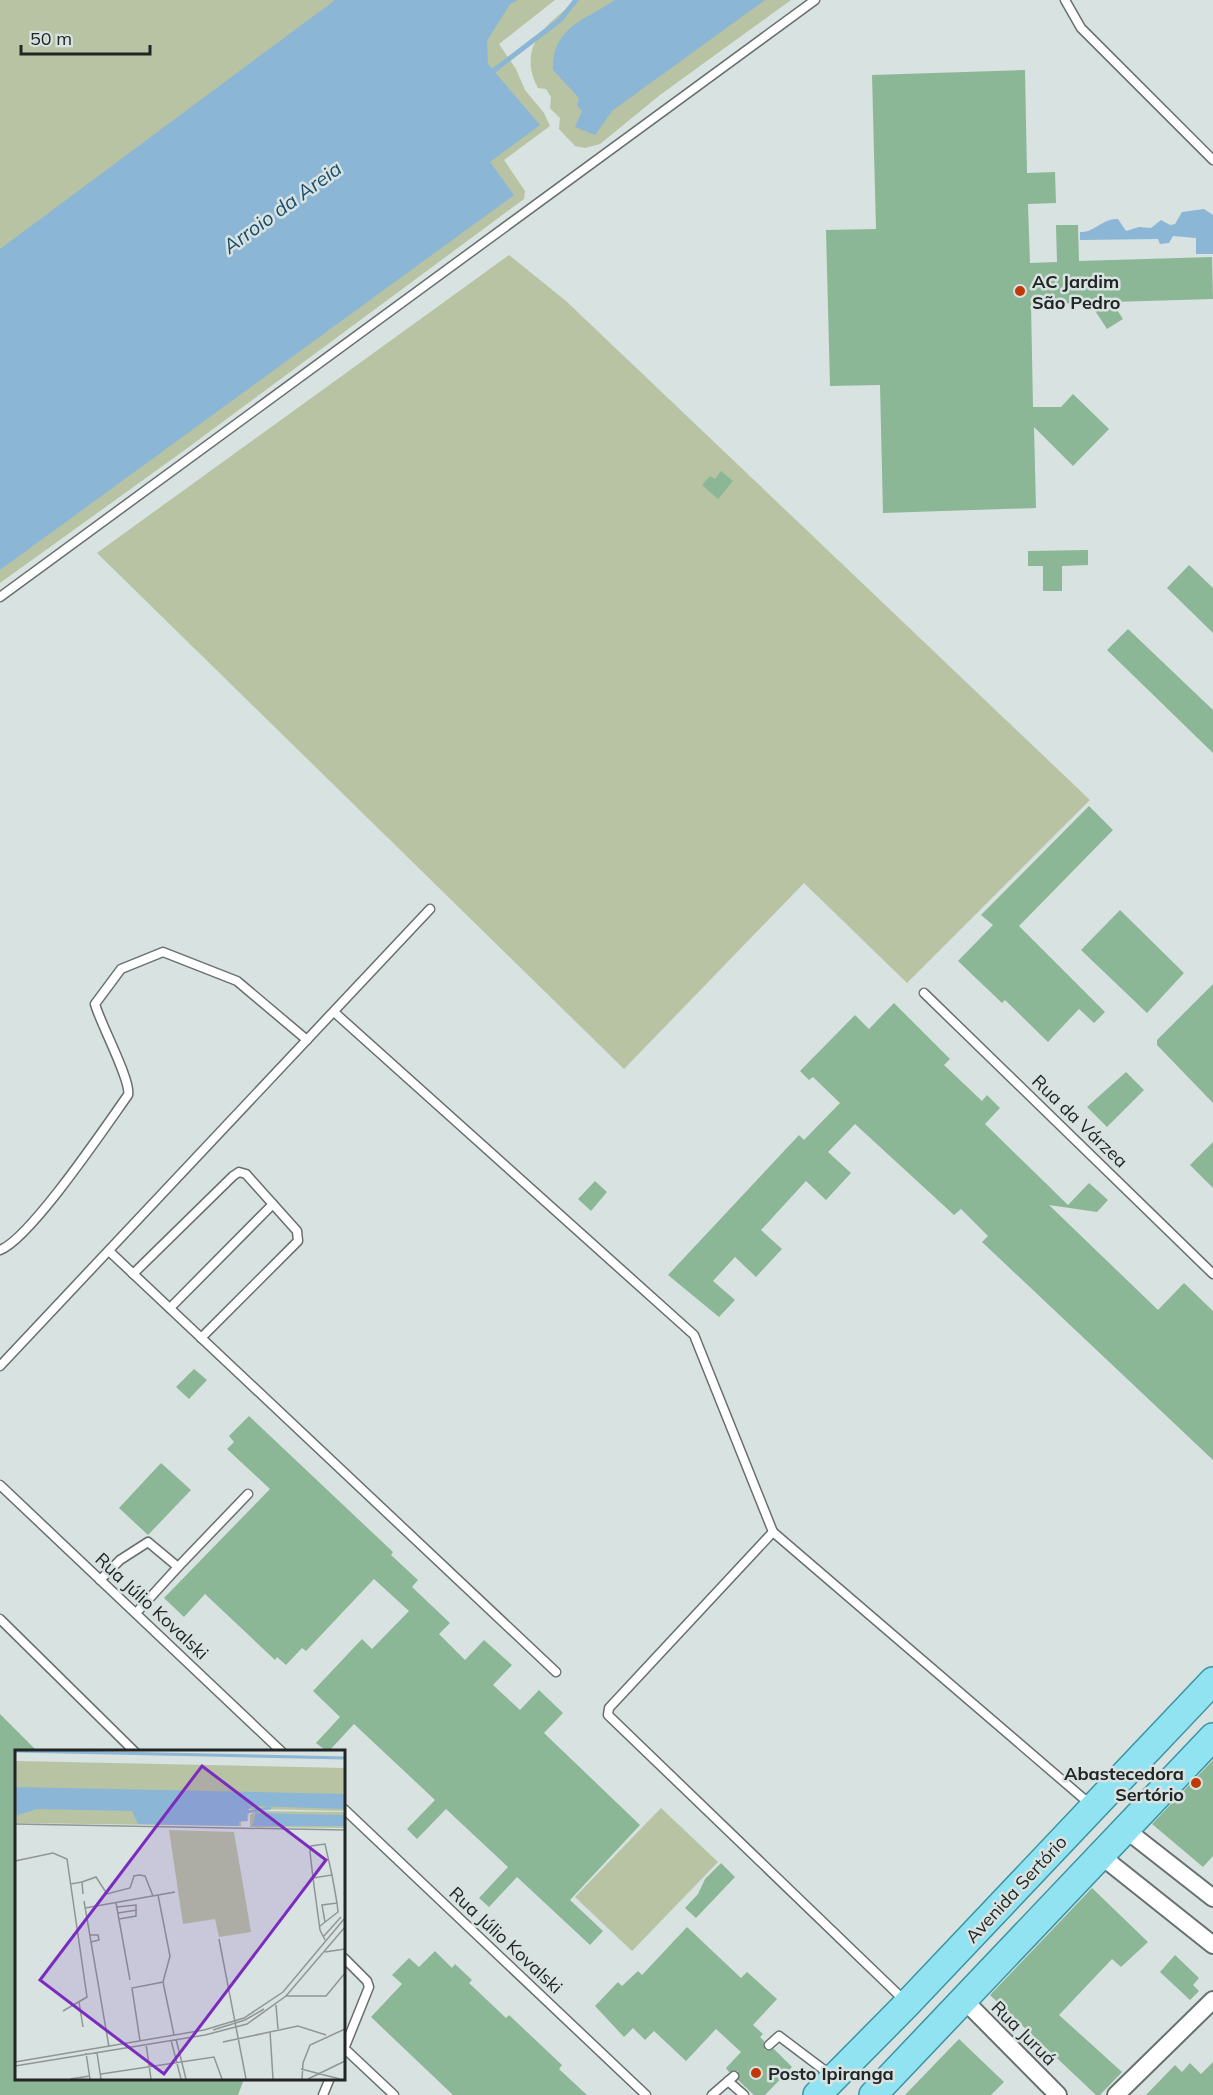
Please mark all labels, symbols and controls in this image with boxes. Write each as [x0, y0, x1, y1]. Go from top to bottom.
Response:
scale bar [21, 18, 150, 56]
text: 50 m [30, 27, 72, 50]
water label: Arroio da Areia [217, 156, 346, 259]
place label: AC Jardim São Pedro [1032, 270, 1121, 314]
marker: AC Jardim São Pedro [1013, 284, 1027, 298]
street label: Rua da Várzea [1027, 1070, 1133, 1172]
street label: Rua Júlio Kovalski [91, 1548, 213, 1664]
inset map [15, 1750, 345, 2080]
place label: Abastecedora Sertório [1064, 1762, 1184, 1806]
marker: Abastecedora Sertório [1189, 1776, 1203, 1790]
street label: Avenida Sertório [960, 1830, 1072, 1948]
street label: Rua Júlio Kovalski [445, 1882, 567, 1998]
street label: Rua Juruá [987, 1996, 1061, 2070]
place label: Posto Ipiranga [768, 2062, 894, 2085]
marker: Posto Ipiranga [749, 2066, 763, 2080]

